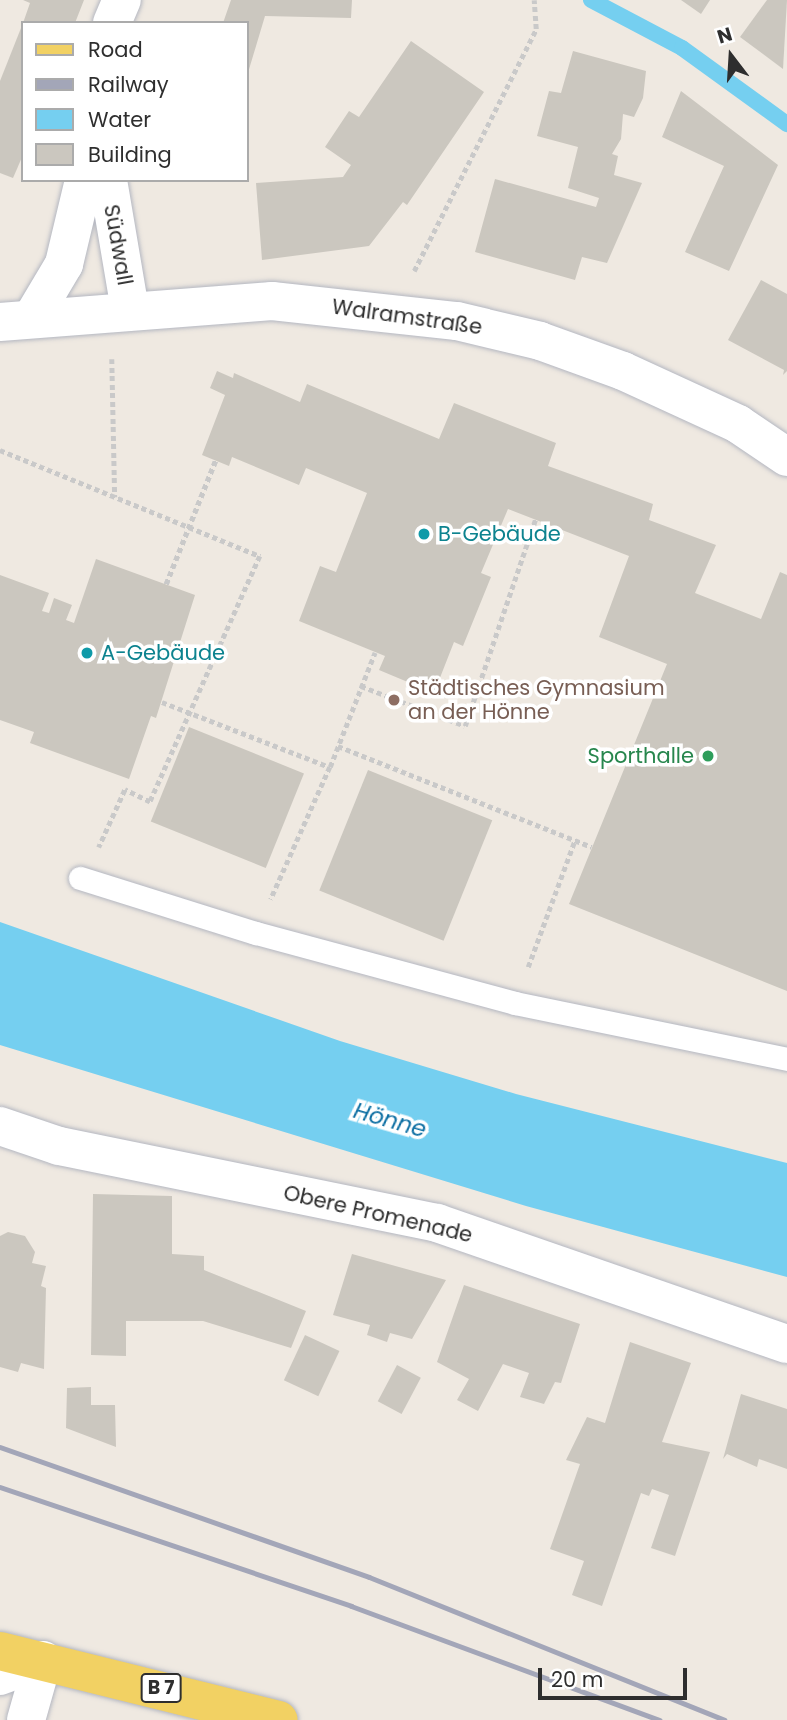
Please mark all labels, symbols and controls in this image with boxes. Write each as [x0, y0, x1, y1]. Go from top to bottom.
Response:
text: N [714, 20, 735, 50]
legend [21, 21, 248, 182]
north arrow [696, 21, 766, 91]
text: Road [88, 35, 143, 64]
text: Railway [88, 70, 169, 99]
text: Water [88, 105, 151, 134]
text: Building [88, 140, 172, 169]
street label: Südwall [98, 203, 138, 287]
street label: Walramstraße [330, 294, 484, 340]
place label: B-Gebäude [438, 521, 561, 547]
marker: B-Gebäude [416, 526, 432, 542]
place label: A-Gebäude [101, 640, 225, 666]
marker: A-Gebäude [79, 645, 95, 661]
place label: Städtisches Gymnasium an der Hönne [408, 675, 665, 725]
marker: Städtisches Gymnasium an der Hönne [386, 692, 402, 708]
place label: Sporthalle [588, 743, 694, 769]
marker: Sporthalle [700, 748, 716, 764]
water label: Hönne [350, 1096, 430, 1144]
street label: Obere Promenade [281, 1180, 475, 1248]
scale bar [542, 1654, 691, 1698]
text: 20 m [551, 1665, 604, 1694]
road number: B 7 [140, 1672, 182, 1704]

